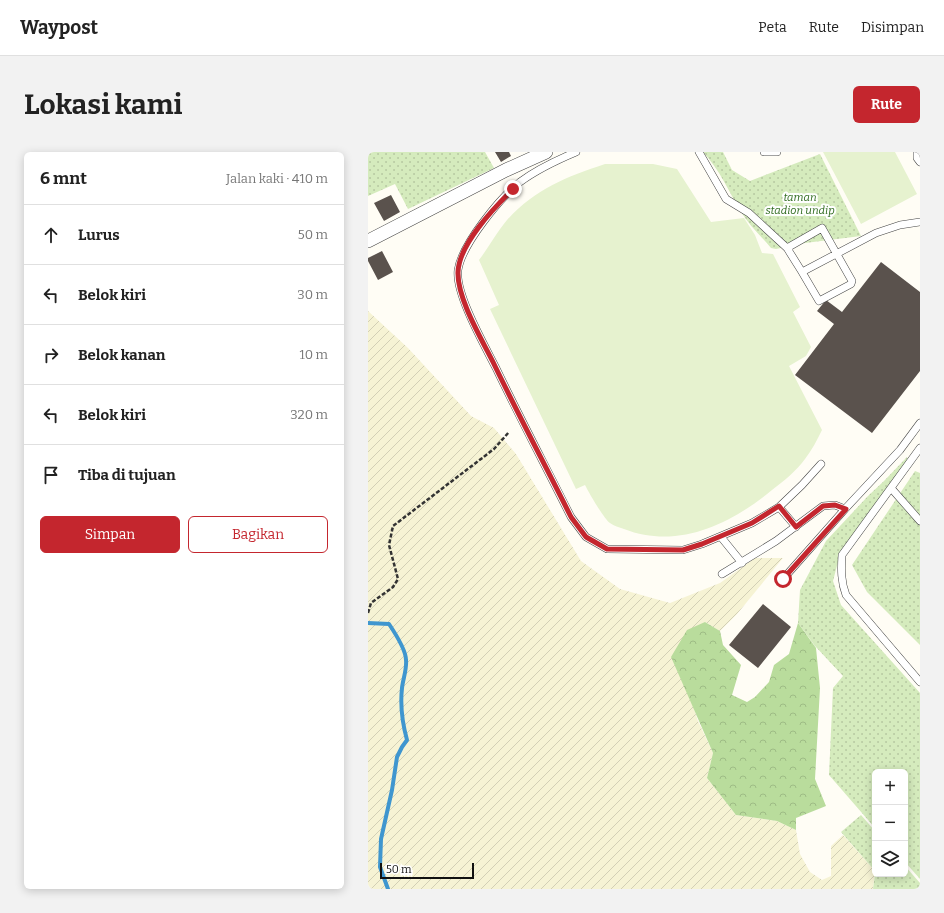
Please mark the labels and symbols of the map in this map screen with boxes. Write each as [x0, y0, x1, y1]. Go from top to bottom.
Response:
route end [504, 180, 522, 198]
park label: taman stadion undip [765, 191, 835, 217]
route start [774, 570, 792, 588]
scale bar [380, 861, 474, 880]

